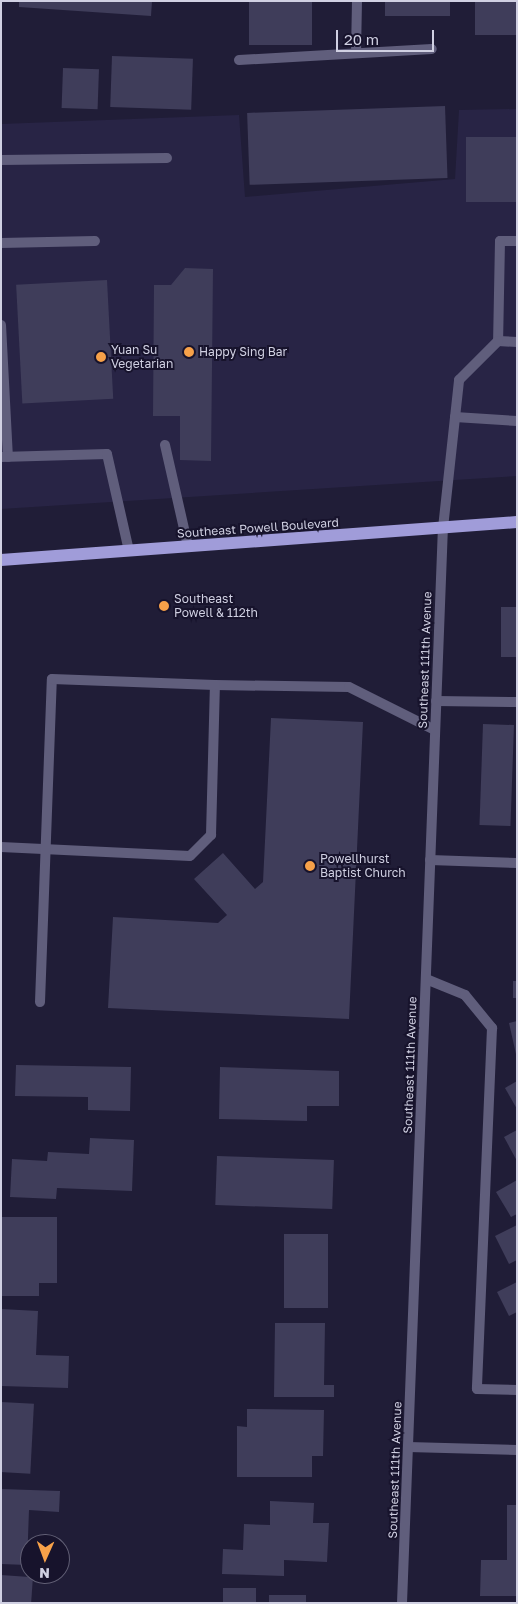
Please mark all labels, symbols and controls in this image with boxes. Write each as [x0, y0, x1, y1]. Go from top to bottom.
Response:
scale bar [338, 20, 436, 52]
text: 20 m [344, 30, 379, 48]
place label: Yuan Su Vegetarian [111, 343, 173, 371]
place label: Happy Sing Bar [199, 345, 287, 359]
marker: Happy Sing Bar [183, 346, 195, 358]
marker: Yuan Su Vegetarian [95, 351, 107, 363]
street label: Southeast Powell Boulevard [177, 515, 339, 541]
street label: Southeast 111th Avenue [415, 591, 435, 729]
place label: Southeast Powell & 112th [174, 592, 258, 620]
marker: Southeast Powell & 112th [158, 600, 170, 612]
place label: Powellhurst Baptist Church [320, 852, 406, 880]
marker: Powellhurst Baptist Church [304, 860, 316, 872]
street label: Southeast 111th Avenue [400, 996, 420, 1134]
street label: Southeast 111th Avenue [385, 1401, 405, 1539]
north arrow [20, 1534, 70, 1584]
text: N [39, 1565, 50, 1582]

